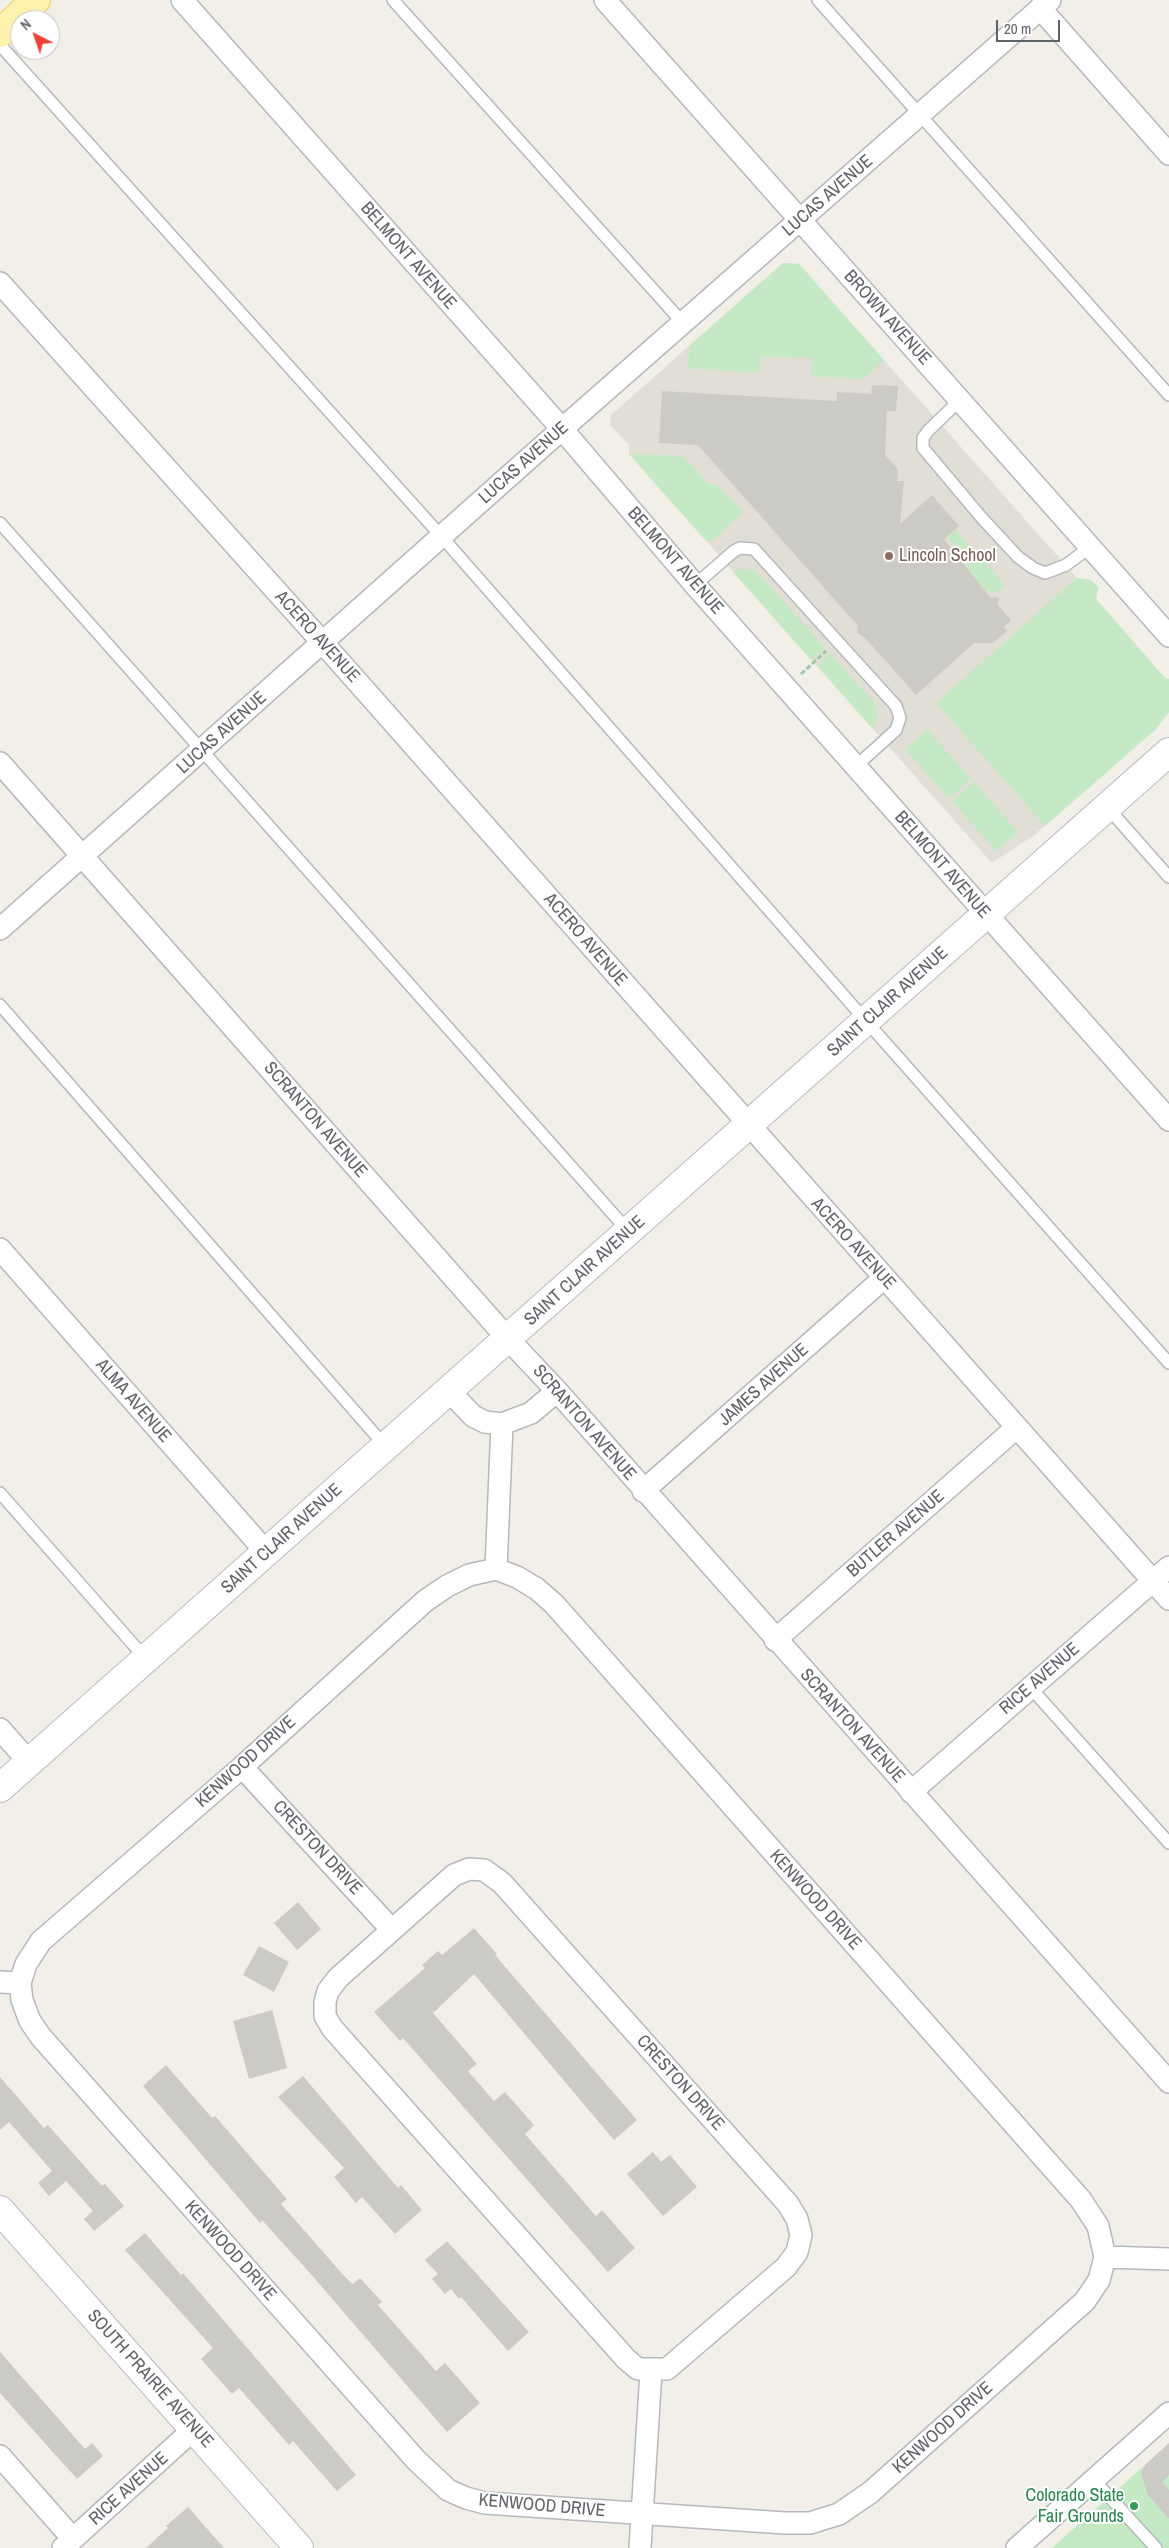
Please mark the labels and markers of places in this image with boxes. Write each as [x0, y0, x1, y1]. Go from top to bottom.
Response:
place label: Lincoln School [899, 545, 996, 567]
marker: Lincoln School [883, 550, 895, 562]
place label: Colorado State Fair Grounds [1026, 2485, 1124, 2528]
marker: Colorado State Fair Grounds [1128, 2500, 1140, 2512]

